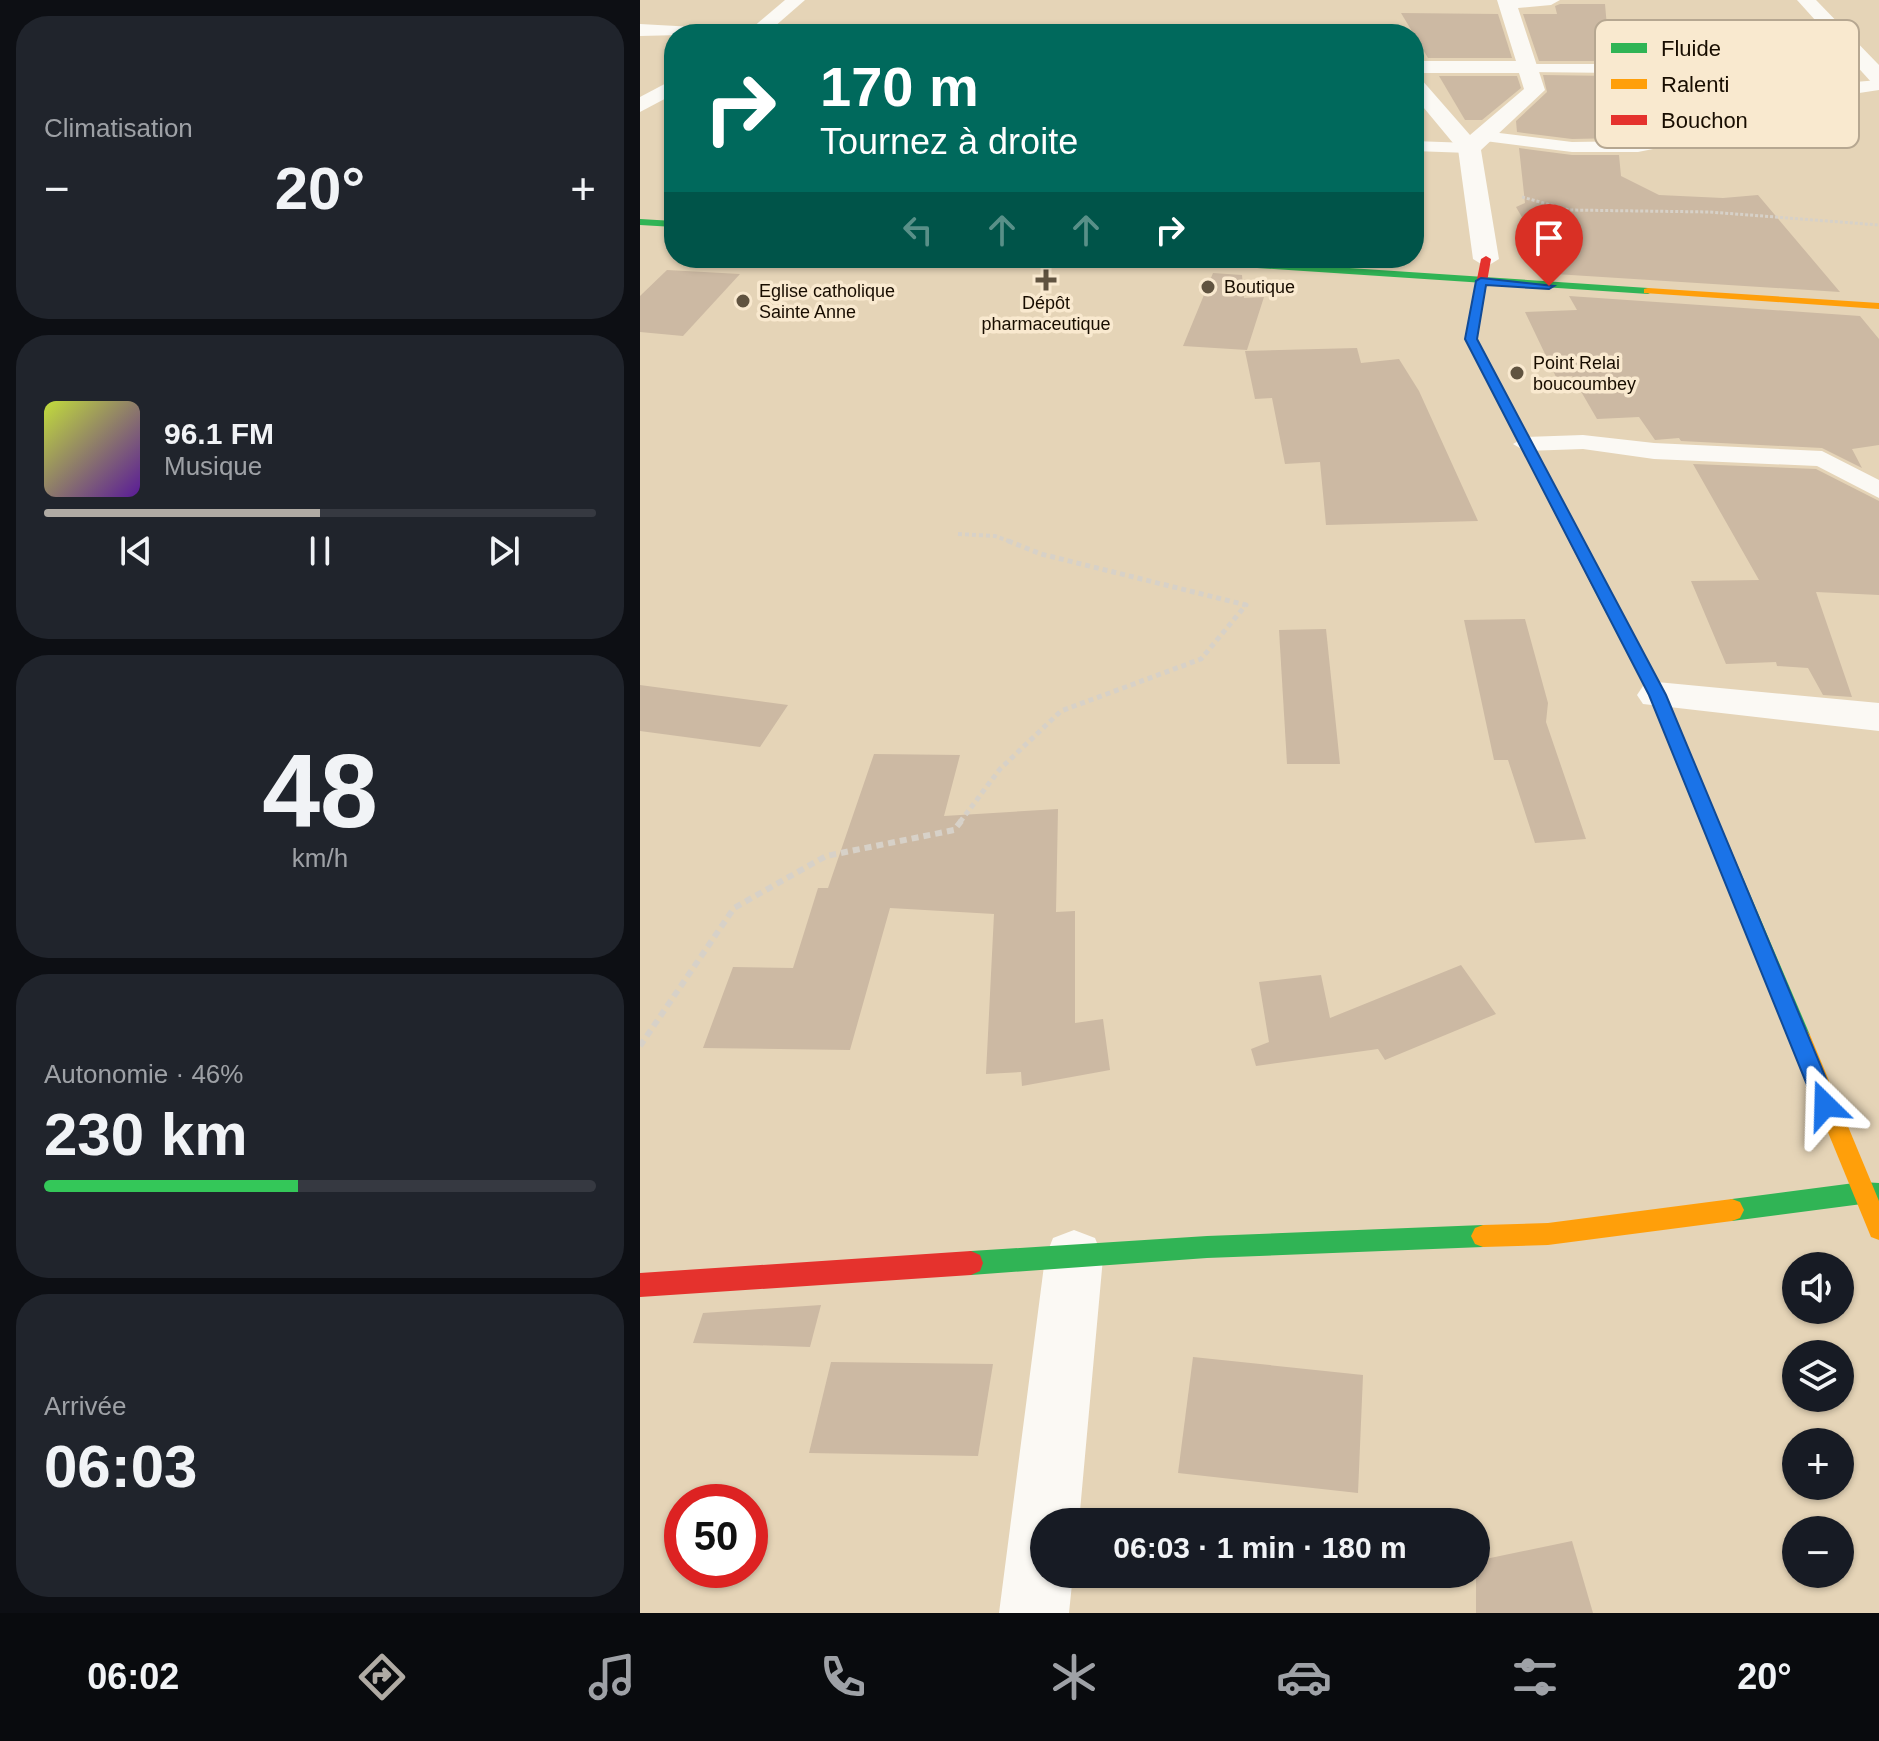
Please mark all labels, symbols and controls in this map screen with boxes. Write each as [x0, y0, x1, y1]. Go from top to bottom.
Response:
legend [1595, 20, 1859, 148]
text: Fluide [1661, 36, 1721, 61]
text: 170 m [820, 55, 979, 118]
icon: right [688, 56, 792, 160]
text: Ralenti [1661, 72, 1729, 97]
text: Bouchon [1661, 108, 1748, 133]
text: Climatisation [44, 113, 193, 143]
text: Tournez à droite [820, 121, 1078, 162]
text: 20° [275, 155, 365, 222]
text: − [44, 164, 70, 213]
text: + [570, 164, 596, 213]
pin [1515, 204, 1583, 286]
icon: left [896, 208, 940, 252]
icon: ahead [980, 208, 1024, 252]
icon: ahead [1064, 208, 1108, 252]
icon: right [1148, 208, 1192, 252]
icon: arrive [1527, 216, 1571, 260]
marker: Dépôt pharmaceutique [1037, 271, 1055, 289]
place label: Boutique [1224, 277, 1295, 297]
marker: Boutique [1199, 278, 1217, 296]
place label: Eglise catholique Sainte Anne [759, 281, 895, 322]
marker: Eglise catholique Sainte Anne [734, 292, 752, 310]
place label: Dépôt pharmaceutique [981, 293, 1111, 334]
place label: Point Relai boucoumbey [1533, 353, 1636, 394]
marker: Point Relai boucoumbey [1508, 364, 1526, 382]
text: 96.1 FM [164, 417, 274, 450]
text: Musique [164, 451, 262, 481]
icon: previous [114, 529, 158, 573]
icon: pause [298, 529, 342, 573]
icon: next [482, 529, 526, 573]
text: 48 [262, 733, 378, 849]
text: km/h [292, 843, 348, 873]
text: Autonomie · 46% [44, 1059, 243, 1089]
position arrow [1783, 1063, 1867, 1147]
text: 230 km [44, 1101, 248, 1168]
map controls [1782, 1252, 1854, 1588]
button: sound [1782, 1252, 1854, 1324]
button: layers [1782, 1340, 1854, 1412]
text: Arrivée [44, 1391, 126, 1421]
button: + [1782, 1428, 1854, 1500]
text: 06:03 [44, 1433, 197, 1500]
speed limit sign: 50 [664, 1484, 768, 1588]
button: − [1782, 1516, 1854, 1588]
text: 06:03 · 1 min · 180 m [1113, 1531, 1407, 1564]
icon: directions [354, 1649, 410, 1705]
icon: music [584, 1649, 640, 1705]
icon: phone [815, 1649, 871, 1705]
icon: climate [1046, 1649, 1102, 1705]
icon: car [1276, 1649, 1332, 1705]
icon: filters [1507, 1649, 1563, 1705]
text: 06:02 [87, 1656, 179, 1697]
text: 20° [1737, 1656, 1792, 1697]

